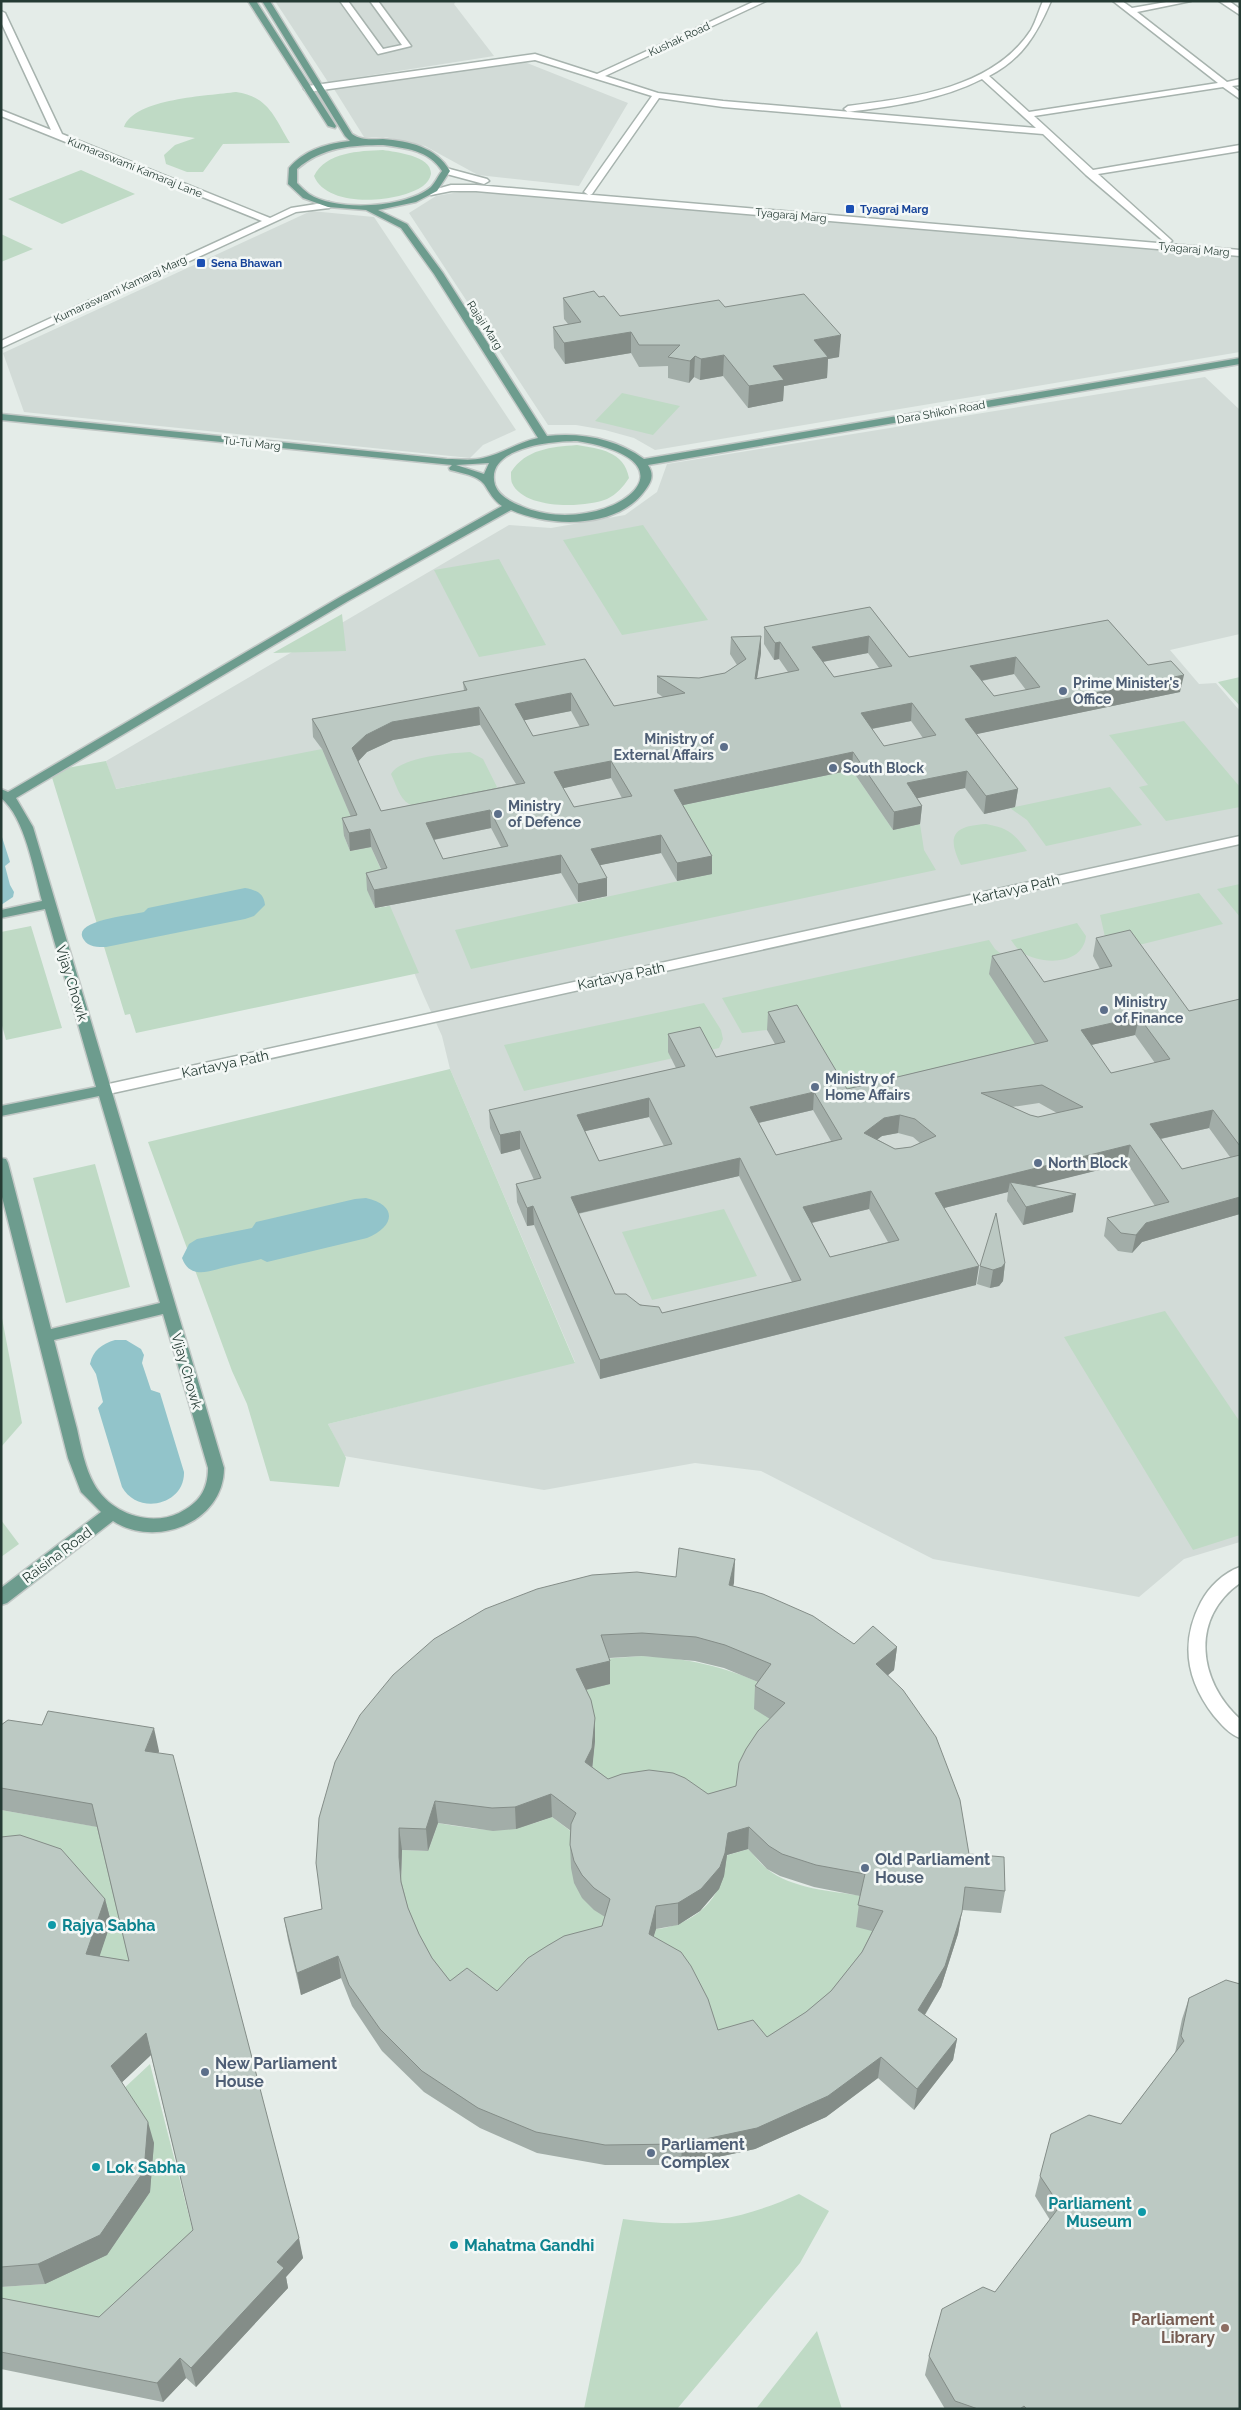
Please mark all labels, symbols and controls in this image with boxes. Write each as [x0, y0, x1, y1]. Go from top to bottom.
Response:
street label: Kushak Road [646, 20, 712, 59]
street label: Kumaraswami Kamaraj Lane [66, 134, 205, 201]
marker: Tyagraj Marg [844, 203, 856, 215]
place label: Tyagraj Marg [860, 203, 928, 216]
street label: Tyagaraj Marg [755, 206, 827, 225]
street label: Tyagaraj Marg [1158, 240, 1230, 259]
street label: Kumaraswami Kamaraj Marg [52, 253, 189, 326]
marker: Sena Bhawan [195, 257, 207, 269]
place label: Sena Bhawan [211, 257, 283, 270]
street label: Rajaji Marg [464, 299, 505, 352]
street label: Dara Shikoh Road [896, 398, 986, 427]
street label: Tu-Tu Marg [223, 434, 281, 453]
place label: Prime Minister's Office [1073, 675, 1179, 707]
marker: Prime Minister's Office [1057, 685, 1069, 697]
place label: Ministry of External Affairs [614, 731, 715, 763]
marker: Ministry of External Affairs [718, 741, 730, 753]
place label: South Block [843, 760, 924, 776]
marker: South Block [827, 762, 839, 774]
place label: Ministry of Defence [508, 798, 582, 830]
marker: Ministry of Defence [492, 808, 504, 820]
street label: Kartavya Path [971, 871, 1061, 907]
street label: Vijay Chowk [53, 943, 91, 1023]
street label: Kartavya Path [576, 959, 666, 993]
place label: Ministry of Finance [1114, 994, 1184, 1026]
marker: Ministry of Finance [1098, 1004, 1110, 1016]
street label: Kartavya Path [180, 1047, 270, 1081]
place label: Ministry of Home Affairs [825, 1071, 910, 1103]
marker: Ministry of Home Affairs [809, 1081, 821, 1093]
place label: North Block [1048, 1155, 1128, 1171]
marker: North Block [1032, 1157, 1044, 1169]
street label: Vijay Chowk [168, 1331, 206, 1412]
street label: Raisina Road [19, 1524, 95, 1586]
place label: Old Parliament House [875, 1850, 990, 1887]
marker: Old Parliament House [859, 1862, 871, 1874]
place label: Rajya Sabha [62, 1916, 155, 1935]
marker: Rajya Sabha [46, 1919, 58, 1931]
place label: New Parliament House [215, 2054, 337, 2091]
marker: New Parliament House [199, 2066, 211, 2078]
place label: Parliament Complex [661, 2135, 745, 2172]
marker: Parliament Complex [645, 2147, 657, 2159]
place label: Lok Sabha [106, 2158, 186, 2177]
marker: Lok Sabha [90, 2161, 102, 2173]
place label: Parliament Museum [1048, 2194, 1132, 2231]
marker: Parliament Museum [1136, 2206, 1148, 2218]
place label: Mahatma Gandhi [464, 2236, 594, 2255]
marker: Mahatma Gandhi [448, 2239, 460, 2251]
place label: Parliament Library [1131, 2310, 1215, 2347]
marker: Parliament Library [1219, 2322, 1231, 2334]

